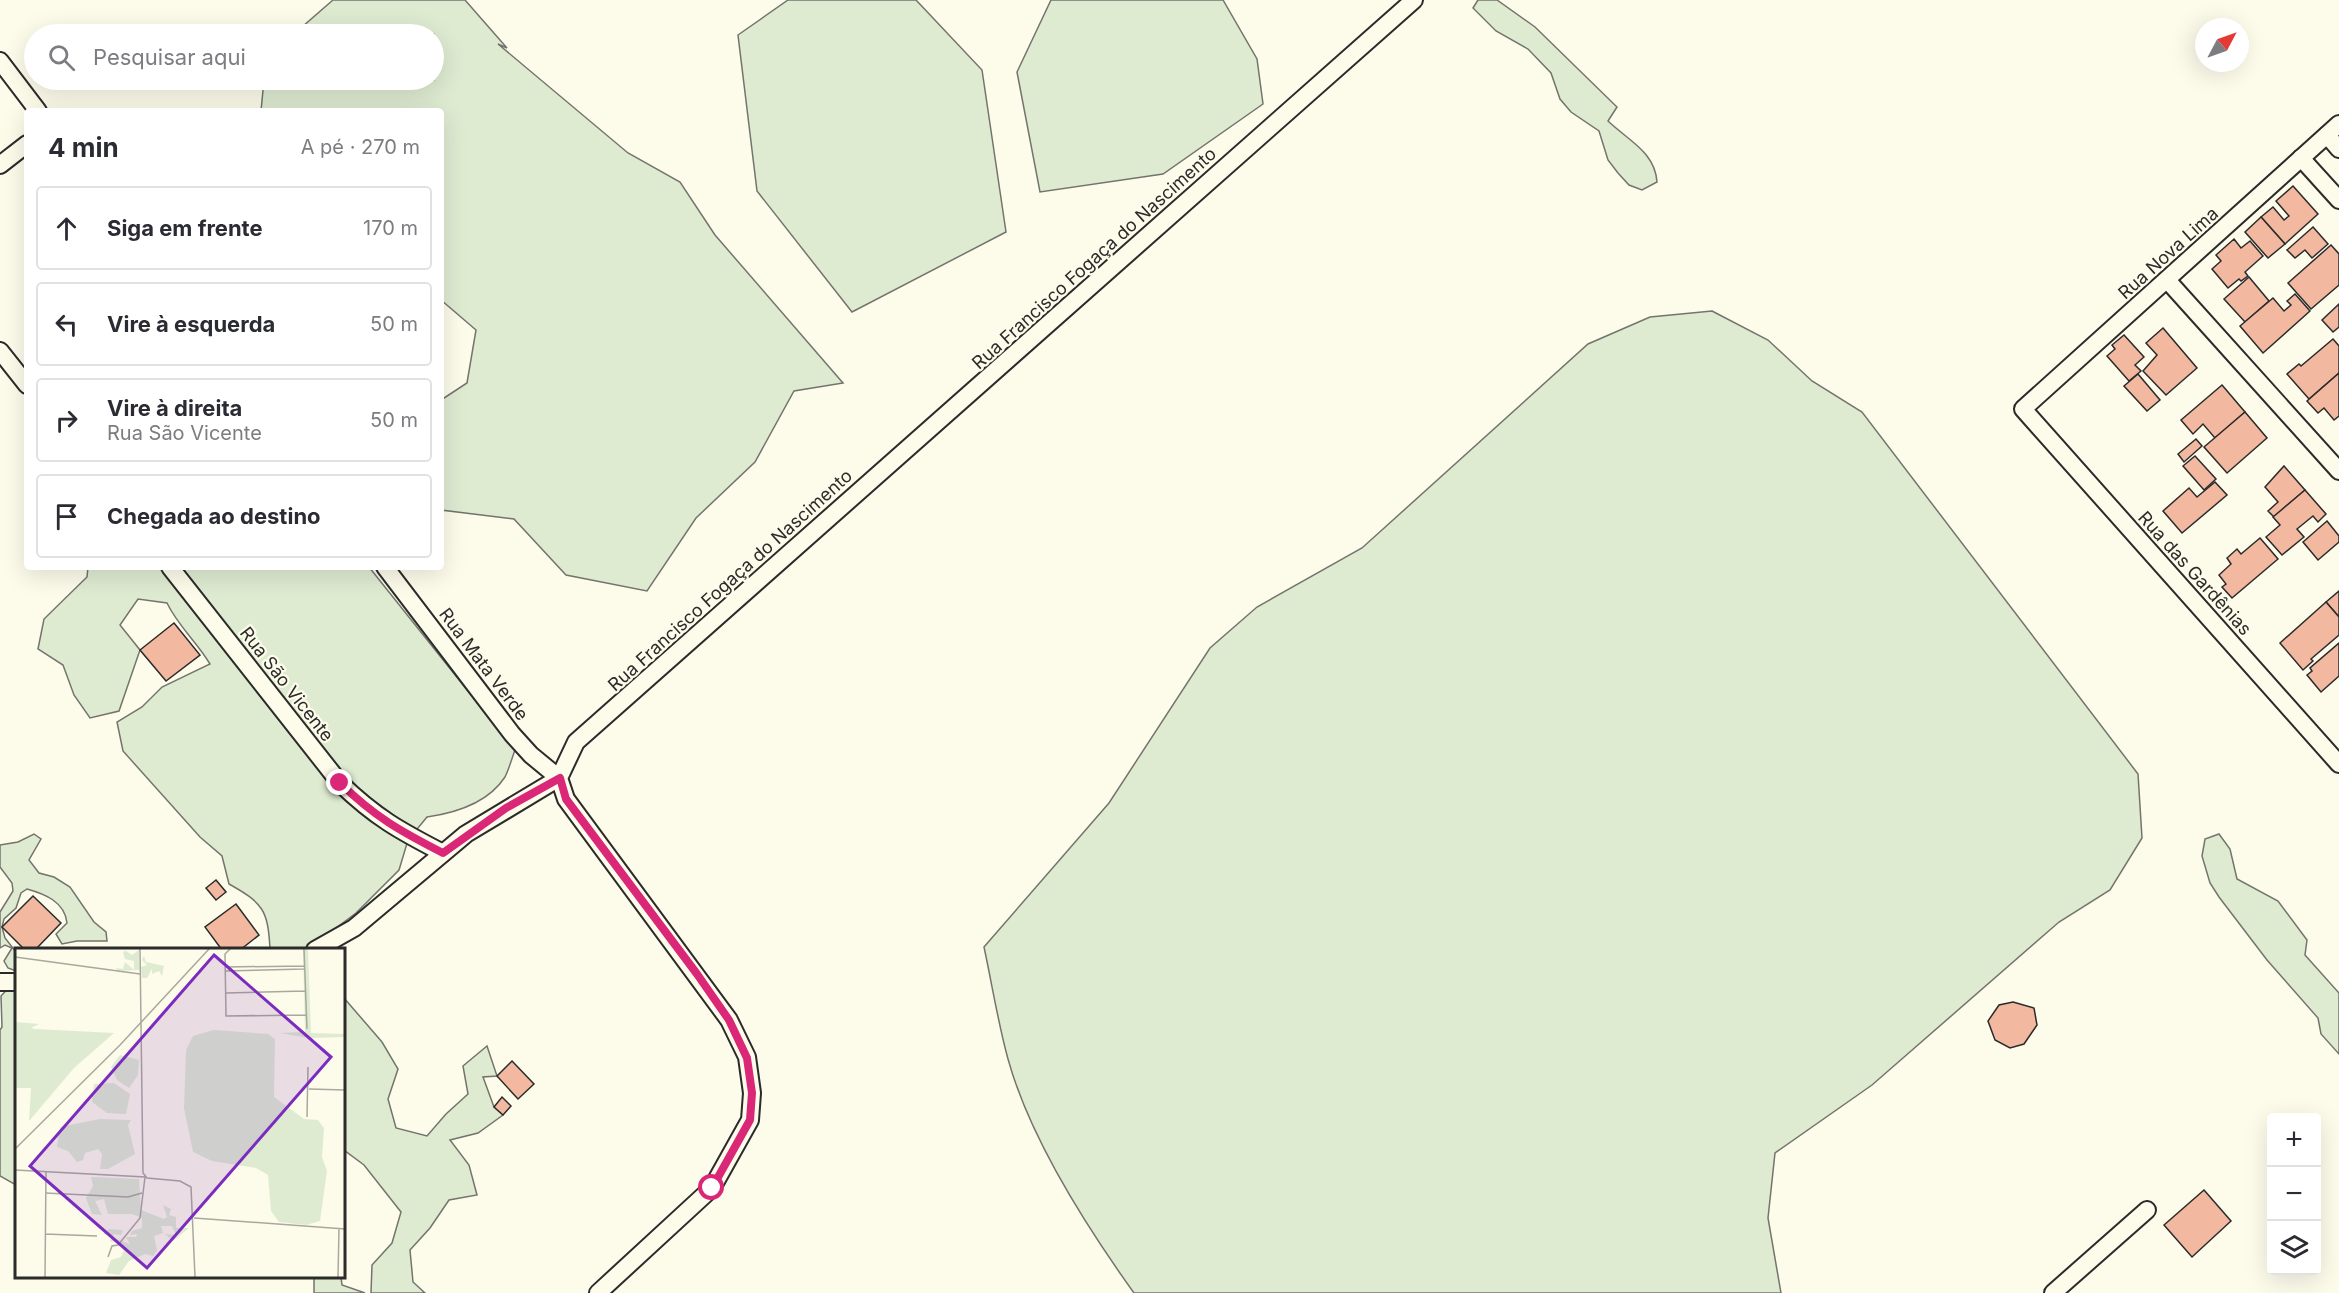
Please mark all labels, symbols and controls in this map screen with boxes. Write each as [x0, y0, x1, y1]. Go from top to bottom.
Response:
north arrow [2195, 18, 2249, 72]
search box [24, 24, 444, 90]
icon: search [45, 41, 78, 74]
text: Pesquisar aqui [93, 44, 246, 70]
text: 4 min [48, 132, 119, 163]
text: A pé · 270 m [301, 135, 420, 159]
street label: Rua Francisco Fogaça do Nascimento [968, 143, 1220, 373]
street label: Rua Nova Lima [2114, 203, 2222, 303]
icon: ahead [50, 212, 83, 245]
text: Siga em frente [107, 215, 263, 241]
text: 170 m [363, 216, 418, 240]
icon: left [50, 308, 83, 341]
text: Vire à esquerda [107, 311, 275, 337]
text: 50 m [370, 312, 418, 336]
text: Vire à direita [107, 395, 242, 421]
icon: right [50, 404, 83, 437]
text: 50 m [370, 408, 418, 432]
text: Rua São Vicente [107, 421, 262, 445]
street label: Rua Francisco Fogaça do Nascimento [604, 465, 856, 695]
icon: arrive [50, 500, 83, 533]
text: Chegada ao destino [107, 503, 321, 529]
street label: Rua das Gardênias [2134, 507, 2256, 639]
street label: Rua Mata Verde [435, 604, 533, 724]
street label: Rua São Vicente [236, 623, 338, 745]
route end [326, 769, 352, 795]
inset map [15, 948, 345, 1278]
map controls [2267, 1113, 2321, 1275]
button: + [2267, 1113, 2321, 1167]
button: − [2267, 1167, 2321, 1221]
route start [698, 1174, 724, 1200]
button: layers [2267, 1221, 2321, 1275]

